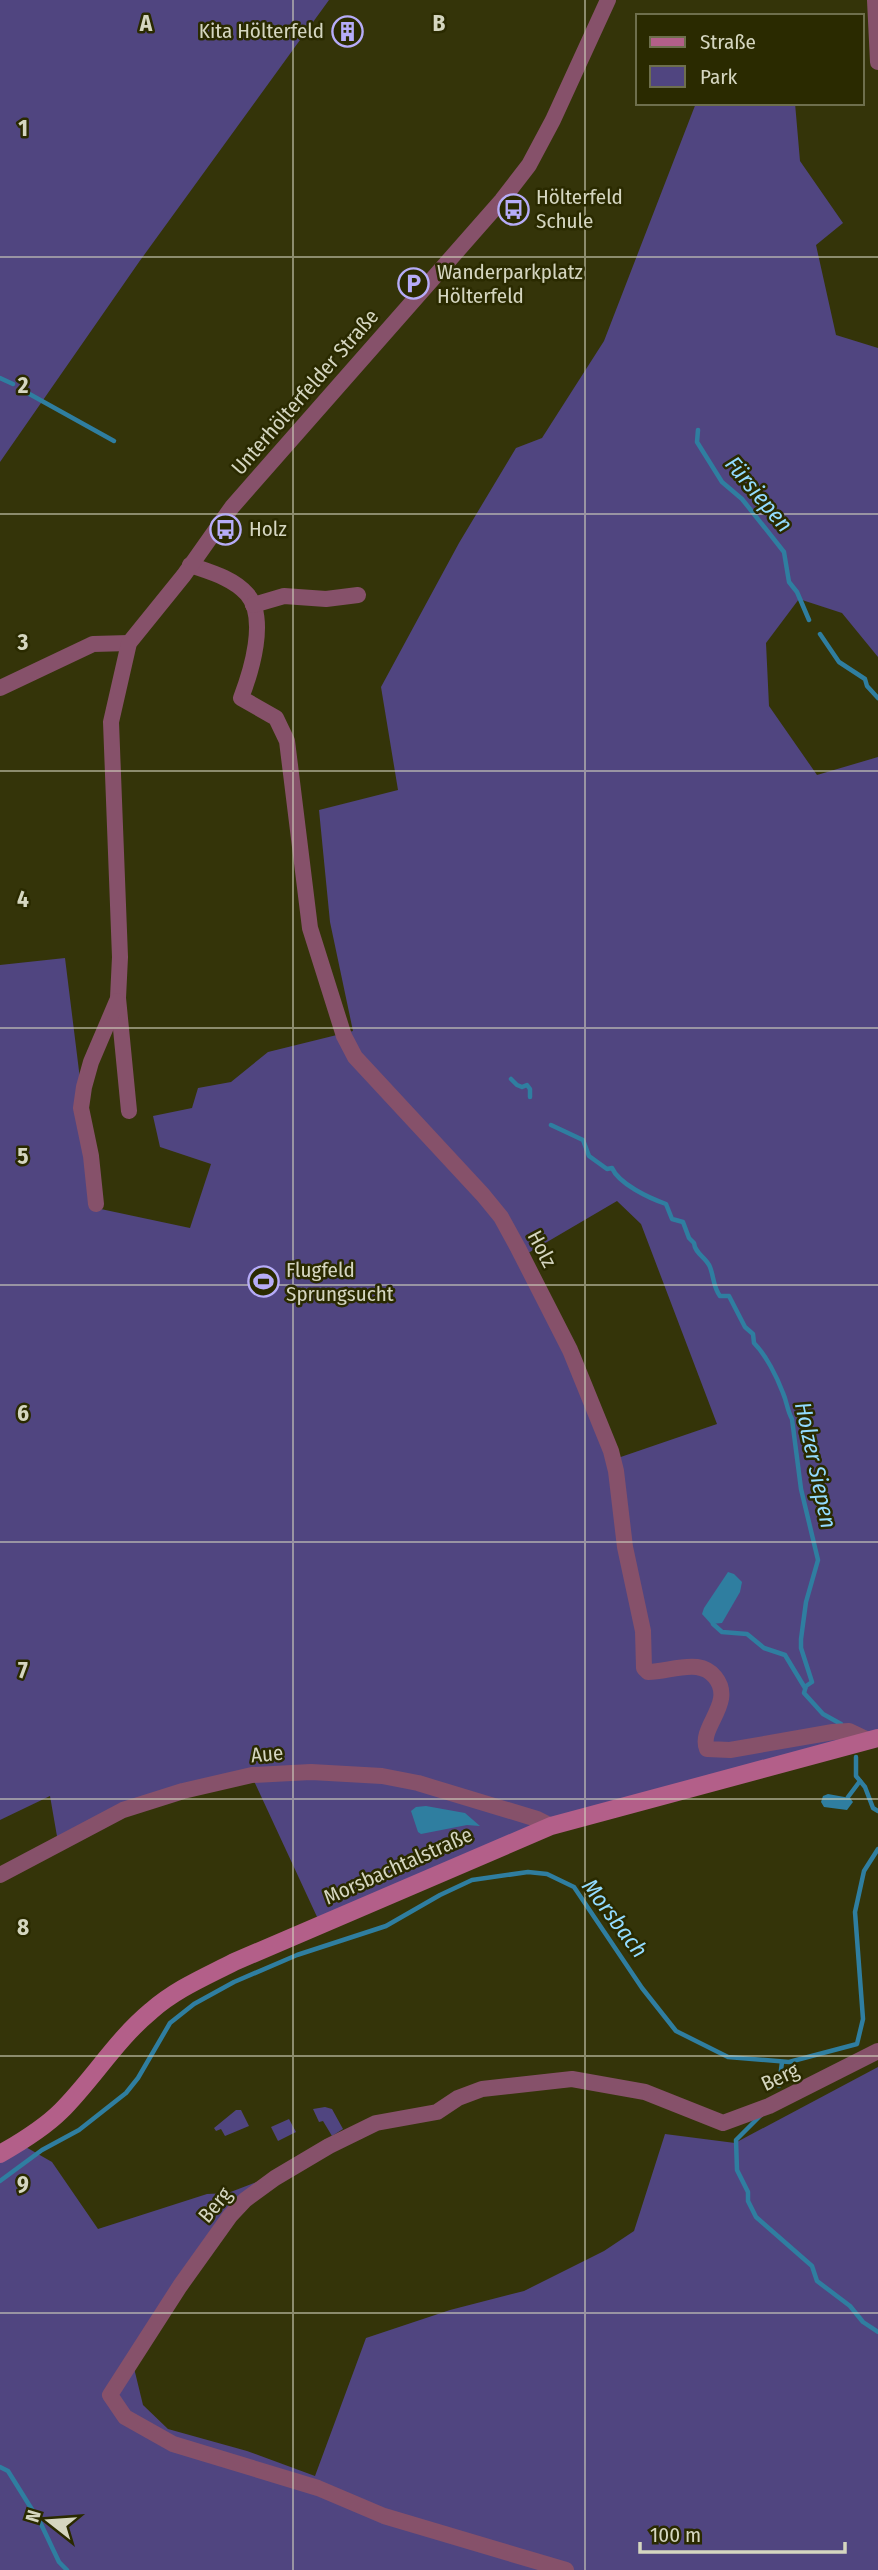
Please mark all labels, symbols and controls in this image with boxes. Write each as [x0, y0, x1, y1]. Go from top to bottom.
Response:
text: A [139, 9, 153, 37]
text: B [433, 9, 446, 37]
building icon: Kita Hölterfeld [330, 14, 364, 48]
legend [636, 14, 864, 105]
place label: Kita Hölterfeld [199, 18, 324, 44]
text: Straße [700, 29, 756, 55]
text: Park [700, 64, 738, 90]
text: 1 [18, 114, 28, 142]
place label: Hölterfeld Schule [536, 184, 623, 234]
bus stop icon: Hölterfeld Schule [496, 192, 530, 226]
place label: Wanderparkplatz Hölterfeld [437, 259, 583, 309]
parking icon: Wanderparkplatz Hölterfeld [397, 267, 431, 301]
street label: Unterhölterfelder Straße [226, 304, 384, 480]
text: 2 [17, 371, 29, 399]
water label: Fürsiepen [719, 450, 799, 538]
bus stop icon: Holz [209, 512, 243, 546]
place label: Holz [249, 516, 287, 542]
text: 3 [17, 628, 29, 656]
text: 4 [17, 885, 29, 913]
text: 5 [17, 1142, 29, 1170]
street label: Holz [522, 1226, 562, 1272]
place label: Flugfeld Sprungsucht [286, 1257, 394, 1307]
sports icon: Flugfeld Sprungsucht [246, 1265, 280, 1299]
text: 6 [17, 1399, 29, 1427]
water label: Holzer Siepen [789, 1399, 843, 1531]
text: 7 [18, 1656, 28, 1684]
street label: Aue [250, 1740, 284, 1768]
street label: Morsbachtalstraße [320, 1822, 476, 1910]
water label: Morsbach [576, 1873, 654, 1963]
text: 8 [17, 1913, 29, 1941]
street label: Berg [757, 2057, 803, 2097]
text: 9 [17, 2170, 29, 2198]
street label: Berg [193, 2182, 237, 2228]
north arrow [14, 2486, 84, 2556]
text: N [21, 2507, 46, 2525]
scale bar [640, 2510, 845, 2554]
text: 100 m [650, 2522, 701, 2548]

